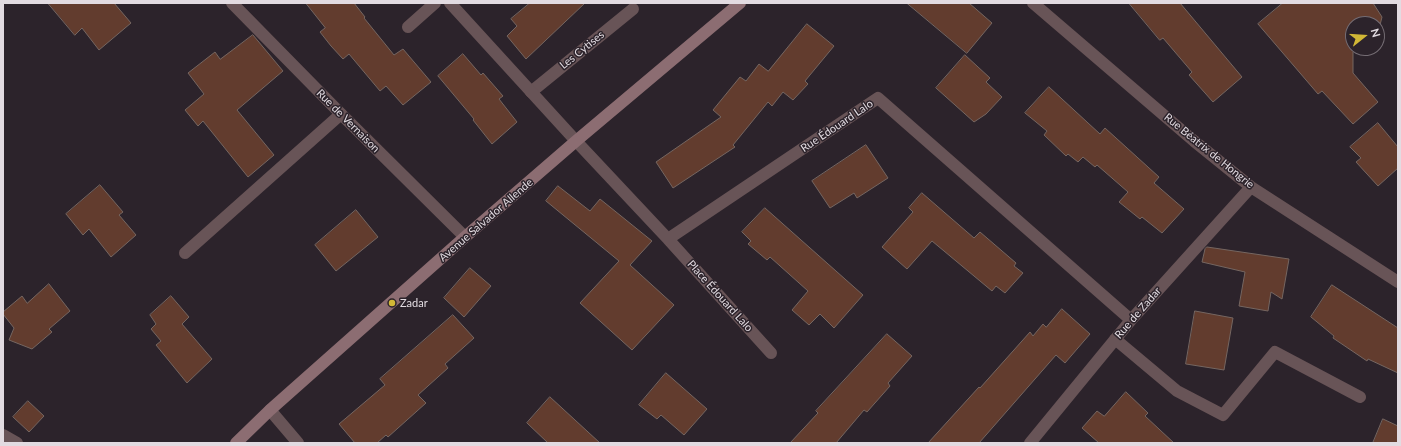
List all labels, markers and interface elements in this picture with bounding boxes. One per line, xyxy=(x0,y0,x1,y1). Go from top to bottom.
north arrow xyxy=(1345,16,1385,56)
text: N xyxy=(1369,27,1383,39)
street label: Les Cytises xyxy=(557,28,607,72)
street label: Rue de Vernaison xyxy=(314,87,382,155)
street label: Rue Édouard Lalo xyxy=(798,97,876,155)
street label: Rue Béatrix de Hongrie xyxy=(1161,111,1257,191)
street label: Avenue Salvador Allende xyxy=(436,176,536,264)
street label: Place Édouard Lalo xyxy=(685,258,755,334)
street label: Rue de Zadar xyxy=(1112,285,1164,341)
place label: Zadar xyxy=(400,296,428,310)
marker: Zadar xyxy=(387,298,397,308)

